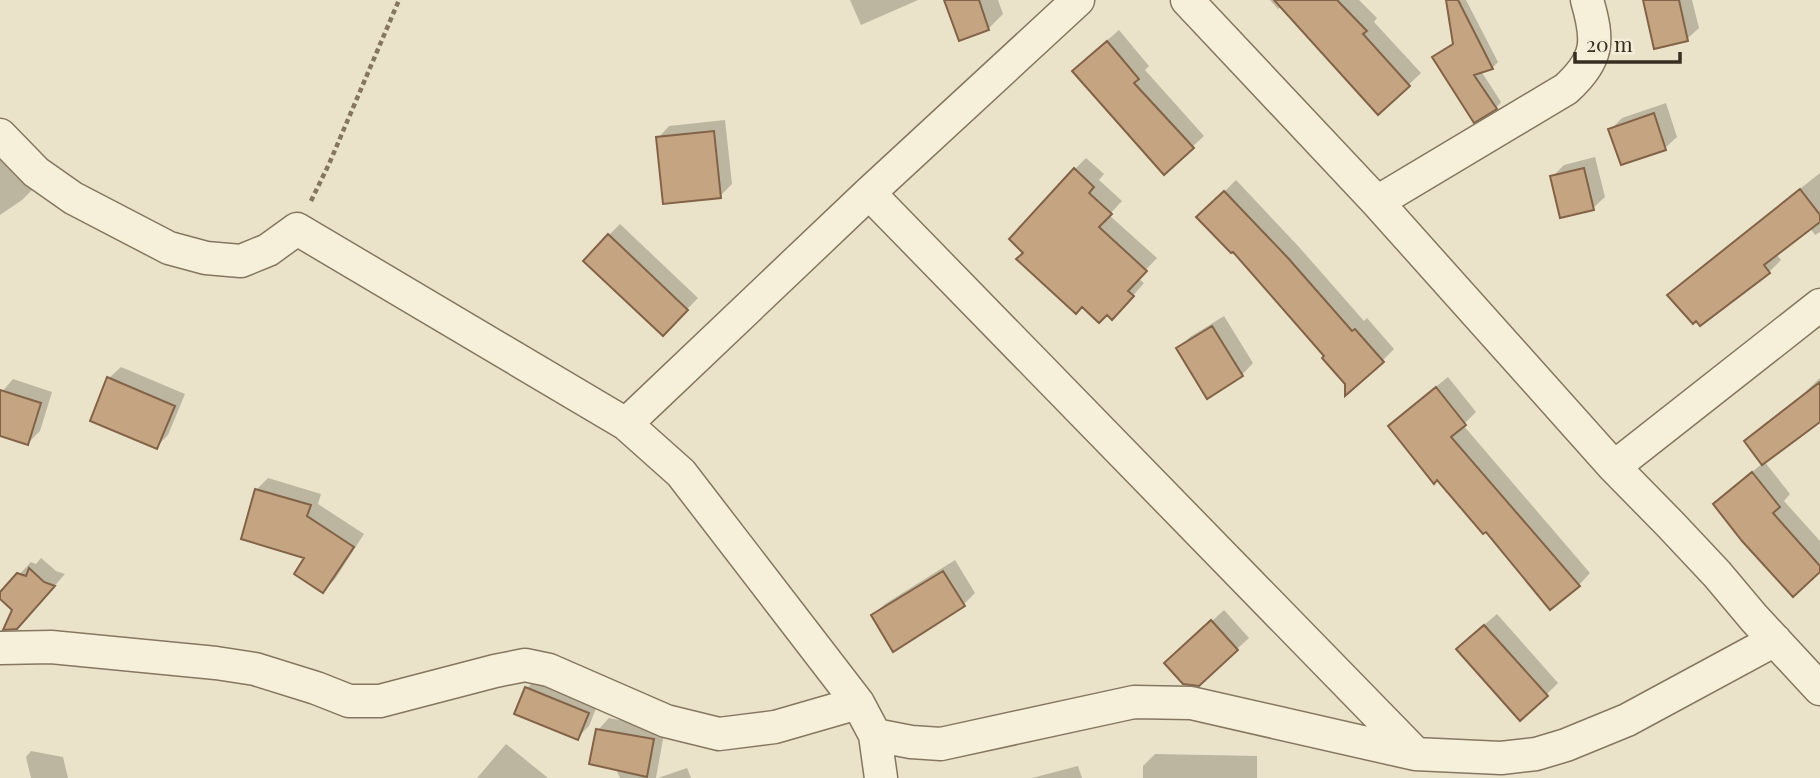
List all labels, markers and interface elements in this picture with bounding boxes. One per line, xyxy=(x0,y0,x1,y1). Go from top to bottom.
scale bar xyxy=(1575,21,1680,65)
text: 20 m xyxy=(1586,29,1633,57)

